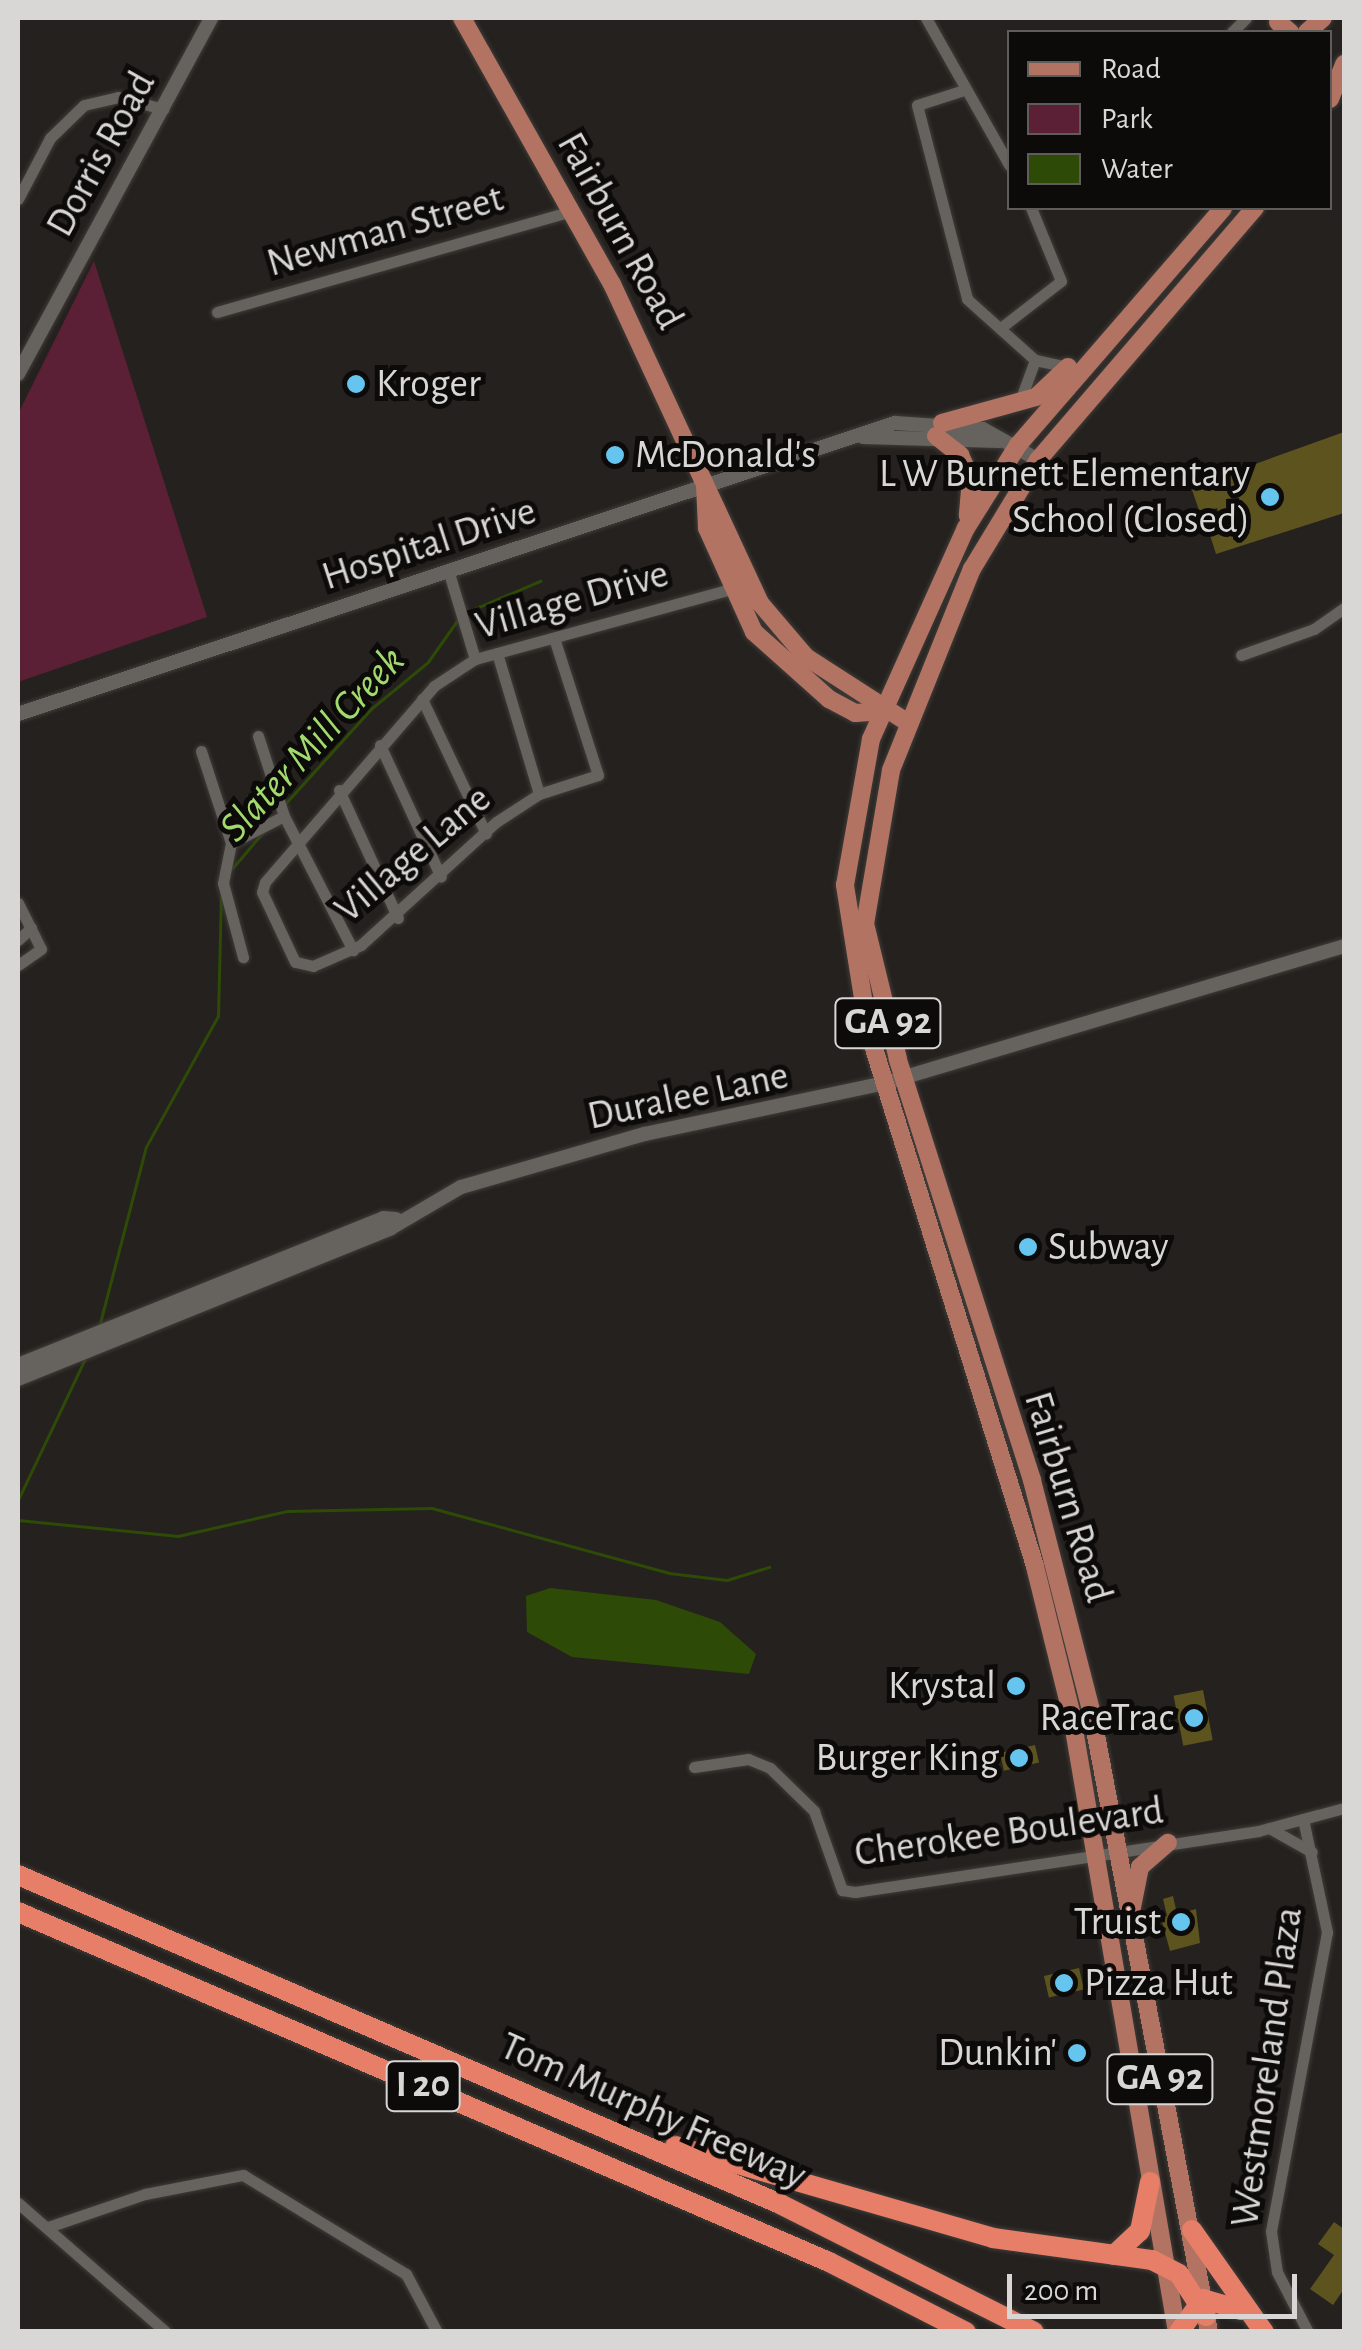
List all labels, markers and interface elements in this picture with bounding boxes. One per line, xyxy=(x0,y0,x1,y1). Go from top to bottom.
legend xyxy=(1007,30,1332,210)
text: Road xyxy=(1101,54,1161,84)
street label: Dorris Road xyxy=(36,63,166,245)
text: Park xyxy=(1101,104,1153,134)
street label: Fairburn Road xyxy=(546,124,694,338)
text: Water xyxy=(1101,154,1173,184)
street label: Newman Street xyxy=(261,174,509,288)
place label: Kroger xyxy=(376,360,481,408)
marker: Kroger xyxy=(345,373,367,395)
place label: McDonald's xyxy=(635,431,816,479)
marker: McDonald's xyxy=(604,444,626,466)
place label: L W Burnett Elementary School (Closed) xyxy=(879,450,1250,544)
marker: L W Burnett Elementary School (Closed) xyxy=(1259,486,1281,508)
street label: Hospital Drive xyxy=(316,487,542,601)
street label: Village Drive xyxy=(470,550,674,650)
water label: Slater Mill Creek xyxy=(209,636,415,852)
street label: Village Lane xyxy=(325,775,501,933)
road number: GA 92 xyxy=(833,990,943,1056)
street label: Duralee Lane xyxy=(583,1051,793,1141)
place label: Subway xyxy=(1048,1223,1169,1271)
marker: Subway xyxy=(1017,1236,1039,1258)
street label: Fairburn Road xyxy=(1013,1386,1123,1608)
place label: Krystal xyxy=(888,1662,996,1710)
marker: Krystal xyxy=(1005,1675,1027,1697)
place label: RaceTrac xyxy=(1040,1694,1174,1742)
marker: RaceTrac xyxy=(1183,1707,1205,1729)
place label: Burger King xyxy=(815,1734,999,1782)
marker: Burger King xyxy=(1008,1747,1030,1769)
street label: Cherokee Boulevard xyxy=(852,1787,1166,1877)
place label: Truist xyxy=(1073,1898,1161,1946)
street label: Westmoreland Plaza xyxy=(1221,1904,1313,2230)
marker: Truist xyxy=(1170,1911,1192,1933)
place label: Pizza Hut xyxy=(1084,1959,1233,2007)
marker: Pizza Hut xyxy=(1053,1972,1075,1994)
street label: Tom Murphy Freeway xyxy=(493,2022,813,2200)
place label: Dunkin' xyxy=(938,2029,1057,2077)
marker: Dunkin' xyxy=(1066,2042,1088,2064)
road number: GA 92 xyxy=(1105,2046,1215,2112)
road number: I 20 xyxy=(386,2053,460,2119)
scale bar xyxy=(1012,2254,1302,2316)
text: 200 m xyxy=(1024,2276,1098,2306)

